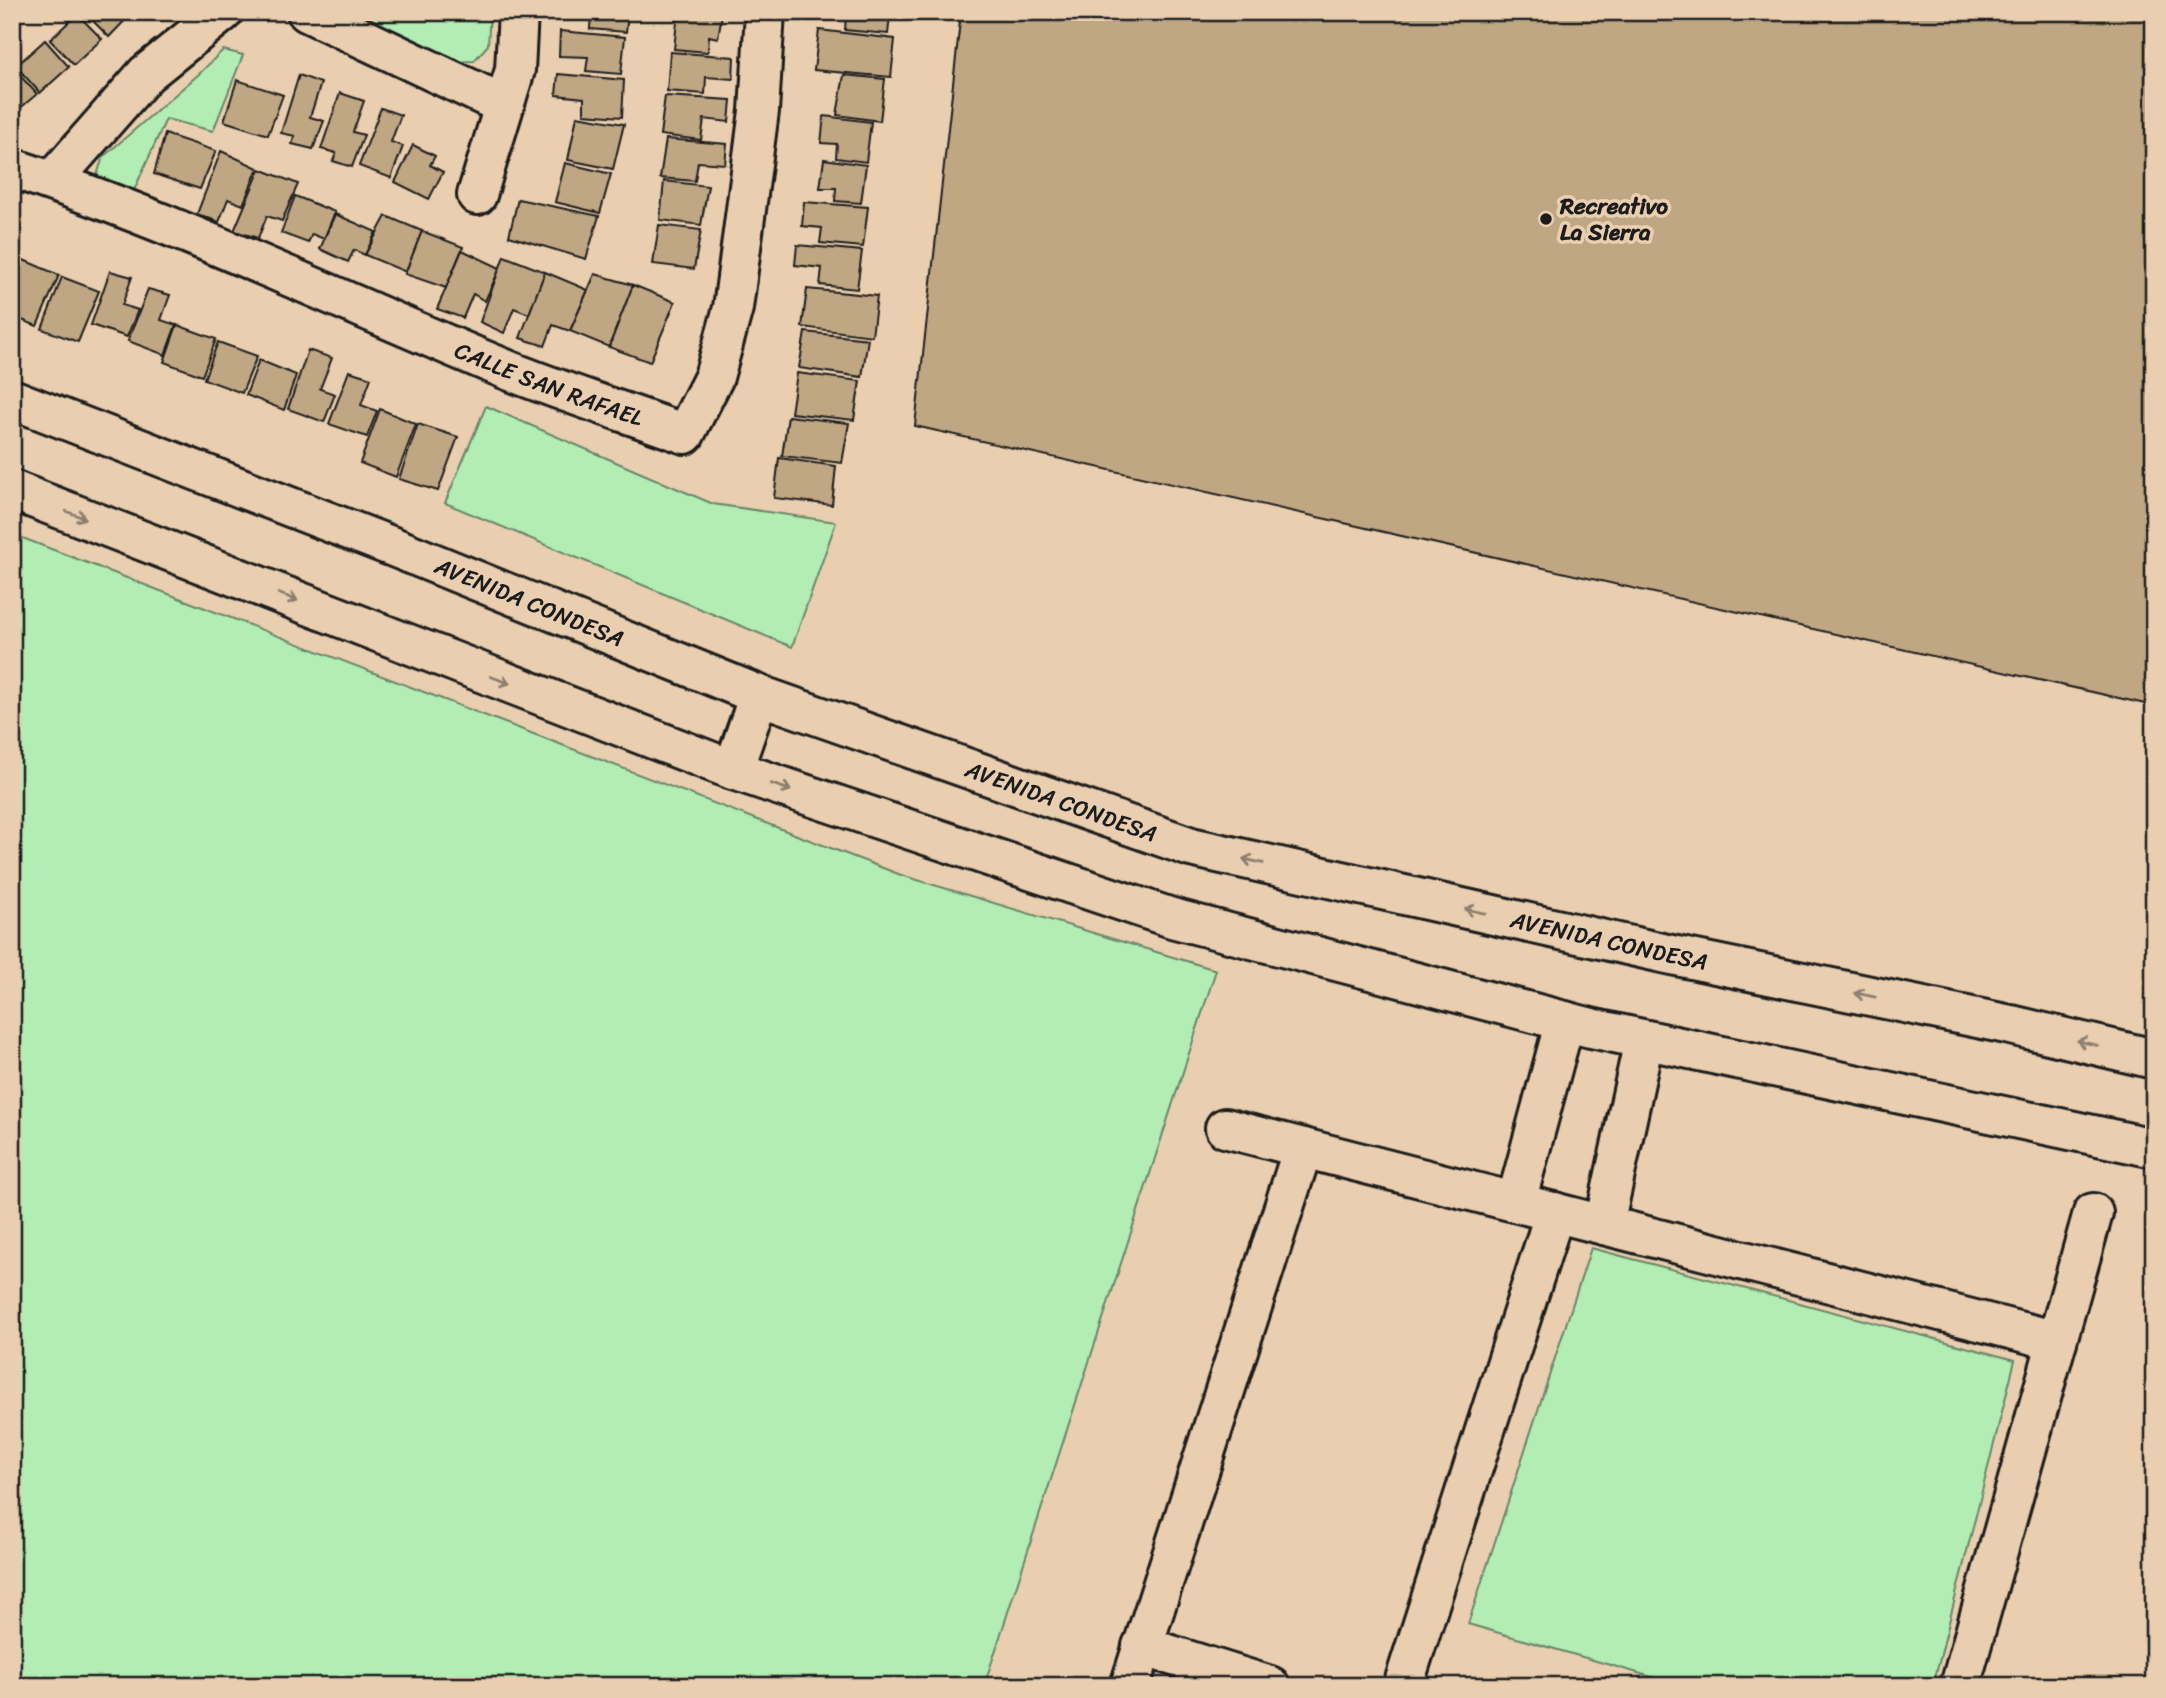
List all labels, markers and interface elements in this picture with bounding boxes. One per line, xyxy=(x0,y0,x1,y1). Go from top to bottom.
place label: Recreativo La Sierra xyxy=(1559,186,1668,253)
marker: Recreativo La Sierra xyxy=(1538,211,1554,227)
street label: CALLE SAN RAFAEL xyxy=(448,330,649,438)
one-way arrow xyxy=(64,509,86,522)
street label: AVENIDA CONDESA xyxy=(428,545,630,659)
one-way arrow xyxy=(276,592,298,605)
one-way arrow xyxy=(489,674,510,687)
street label: AVENIDA CONDESA xyxy=(959,748,1163,854)
one-way arrow xyxy=(770,781,792,794)
one-way arrow xyxy=(1242,853,1265,867)
street label: AVENIDA CONDESA xyxy=(1505,899,1712,982)
one-way arrow xyxy=(1464,903,1487,917)
one-way arrow xyxy=(1854,987,1877,1001)
one-way arrow xyxy=(2076,1036,2099,1049)

